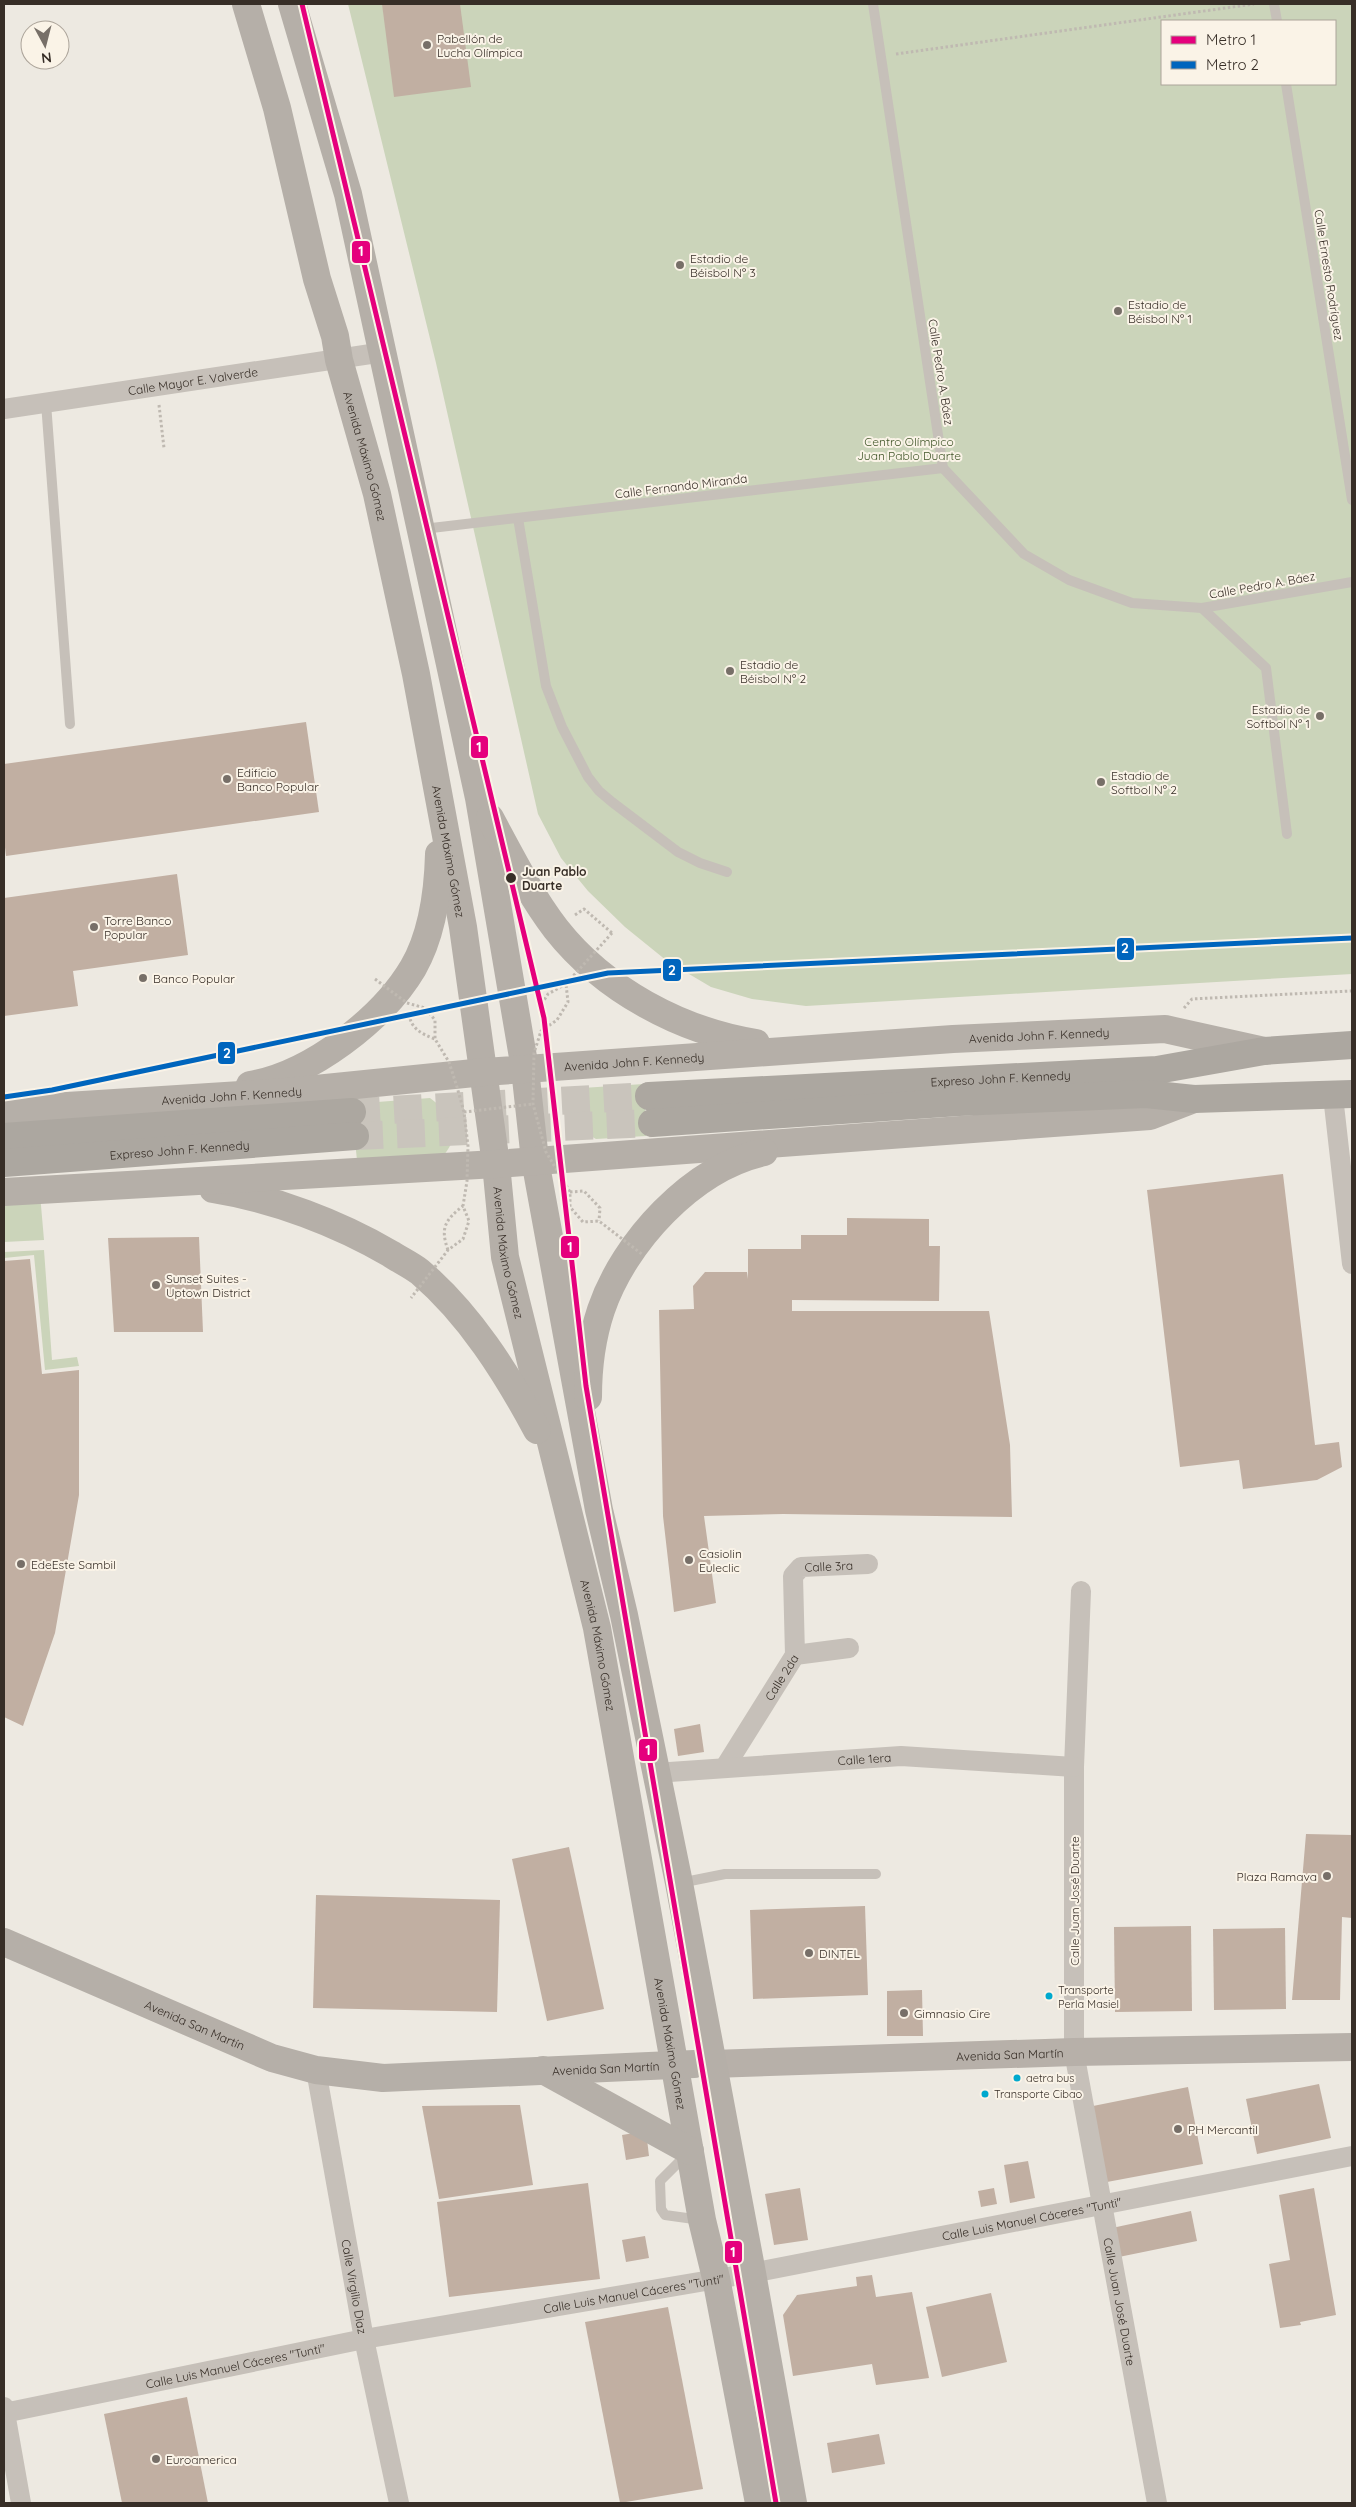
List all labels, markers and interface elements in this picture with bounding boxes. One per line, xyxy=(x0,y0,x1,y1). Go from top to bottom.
north arrow xyxy=(20,20,70,70)
legend xyxy=(1161,20,1336,85)
text: Metro 1 xyxy=(1206,30,1256,49)
place label: Pabellón de Lucha Olímpica xyxy=(437,31,523,60)
marker: Pabellón de Lucha Olímpica xyxy=(421,39,433,51)
text: N xyxy=(40,48,53,67)
text: Metro 2 xyxy=(1206,55,1259,74)
street label: Calle Ernesto Rodríguez xyxy=(1311,208,1347,342)
line badge: 1 xyxy=(351,240,371,264)
text: 1 xyxy=(358,242,364,260)
place label: Estadio de Béisbol Nº 3 xyxy=(690,251,756,280)
marker: Estadio de Béisbol Nº 3 xyxy=(674,259,686,271)
place label: Estadio de Béisbol Nº 1 xyxy=(1128,297,1192,326)
marker: Estadio de Béisbol Nº 1 xyxy=(1112,305,1124,317)
street label: Calle Pedro A. Báez xyxy=(925,318,957,426)
street label: Calle Mayor E. Valverde xyxy=(127,363,259,398)
street label: Avenida Máximo Gómez xyxy=(341,389,390,523)
park label: Centro Olímpico Juan Pablo Duarte xyxy=(857,434,961,463)
street label: Calle Fernando Miranda xyxy=(614,470,748,502)
street label: Calle Pedro A. Báez xyxy=(1208,568,1316,602)
place label: Estadio de Béisbol Nº 2 xyxy=(740,657,807,686)
marker: Estadio de Béisbol Nº 2 xyxy=(724,665,736,677)
place label: Estadio de Softbol Nº 1 xyxy=(1246,702,1310,731)
marker: Estadio de Softbol Nº 1 xyxy=(1314,710,1326,722)
line badge: 1 xyxy=(470,735,489,759)
text: 1 xyxy=(476,738,482,756)
place label: Edificio Banco Popular xyxy=(237,765,319,794)
place label: Estadio de Softbol Nº 2 xyxy=(1111,768,1177,797)
marker: Edificio Banco Popular xyxy=(221,773,233,785)
marker: Estadio de Softbol Nº 2 xyxy=(1095,776,1107,788)
street label: Avenida Máximo Gómez xyxy=(429,784,469,919)
place label: Juan Pablo Duarte xyxy=(522,864,587,893)
marker: Juan Pablo Duarte xyxy=(504,871,518,885)
place label: Torre Banco Popular xyxy=(104,913,172,942)
marker: Torre Banco Popular xyxy=(88,921,100,933)
line badge: 2 xyxy=(1116,937,1135,961)
text: 2 xyxy=(1121,939,1129,957)
line badge: 2 xyxy=(662,958,682,982)
text: 2 xyxy=(668,961,676,979)
place label: Banco Popular xyxy=(153,971,235,986)
marker: Banco Popular xyxy=(137,972,149,984)
street label: Avenida John F. Kennedy xyxy=(969,1024,1110,1046)
line badge: 2 xyxy=(217,1041,236,1065)
text: 2 xyxy=(223,1044,231,1062)
street label: Avenida John F. Kennedy xyxy=(563,1049,705,1074)
street label: Expreso John F. Kennedy xyxy=(930,1067,1071,1089)
street label: Avenida John F. Kennedy xyxy=(161,1083,302,1107)
street label: Expreso John F. Kennedy xyxy=(109,1137,250,1162)
street label: Avenida Máximo Gómez xyxy=(491,1186,528,1320)
line badge: 1 xyxy=(560,1235,580,1259)
text: 1 xyxy=(567,1238,573,1256)
place label: Sunset Suites - Uptown District xyxy=(166,1271,251,1300)
marker: Sunset Suites - Uptown District xyxy=(150,1279,162,1291)
place label: Casiolin Euleclic xyxy=(699,1546,742,1575)
marker: Casiolin Euleclic xyxy=(683,1554,695,1566)
place label: EdeEste Sambil xyxy=(31,1557,116,1572)
street label: Calle 3ra xyxy=(804,1557,853,1574)
marker: EdeEste Sambil xyxy=(15,1558,27,1570)
street label: Avenida Máximo Gómez xyxy=(578,1578,619,1712)
street label: Calle 2da xyxy=(761,1651,801,1703)
line badge: 1 xyxy=(638,1738,658,1762)
text: 1 xyxy=(645,1741,651,1759)
street label: Calle 1era xyxy=(837,1749,892,1768)
street label: Calle Juan José Duarte xyxy=(1067,1836,1082,1966)
place label: Plaza Ramava xyxy=(1236,1869,1317,1884)
marker: Plaza Ramava xyxy=(1321,1870,1333,1882)
place label: DINTEL xyxy=(819,1946,860,1961)
marker: DINTEL xyxy=(803,1947,815,1959)
street label: Avenida Máximo Gómez xyxy=(652,1976,690,2111)
place label: Transporte Perla Masiel xyxy=(1058,1983,1119,2011)
marker: Transporte Perla Masiel xyxy=(1044,1991,1054,2001)
street label: Avenida San Martín xyxy=(143,1996,247,2053)
place label: Gimnasio Cire xyxy=(914,2006,991,2021)
marker: Gimnasio Cire xyxy=(898,2007,910,2019)
street label: Avenida San Martín xyxy=(956,2045,1064,2063)
street label: Avenida San Martín xyxy=(552,2058,660,2078)
place label: aetra bus xyxy=(1026,2071,1074,2085)
marker: aetra bus xyxy=(1012,2073,1022,2083)
place label: Transporte Cibao xyxy=(994,2087,1083,2101)
marker: Transporte Cibao xyxy=(980,2089,990,2099)
place label: PH Mercantil xyxy=(1188,2122,1258,2137)
marker: PH Mercantil xyxy=(1172,2123,1184,2135)
street label: Calle Luis Manuel Cáceres "Tunti" xyxy=(941,2194,1123,2243)
street label: Calle Juan José Duarte xyxy=(1101,2236,1139,2367)
street label: Calle Virgilio Diaz xyxy=(339,2238,370,2335)
line badge: 1 xyxy=(724,2240,743,2264)
text: 1 xyxy=(730,2243,736,2261)
street label: Calle Luis Manuel Cáceres "Tunti" xyxy=(542,2270,725,2316)
street label: Calle Luis Manuel Cáceres "Tunti" xyxy=(144,2340,327,2391)
place label: Euroamerica xyxy=(166,2452,237,2467)
marker: Euroamerica xyxy=(150,2453,162,2465)

